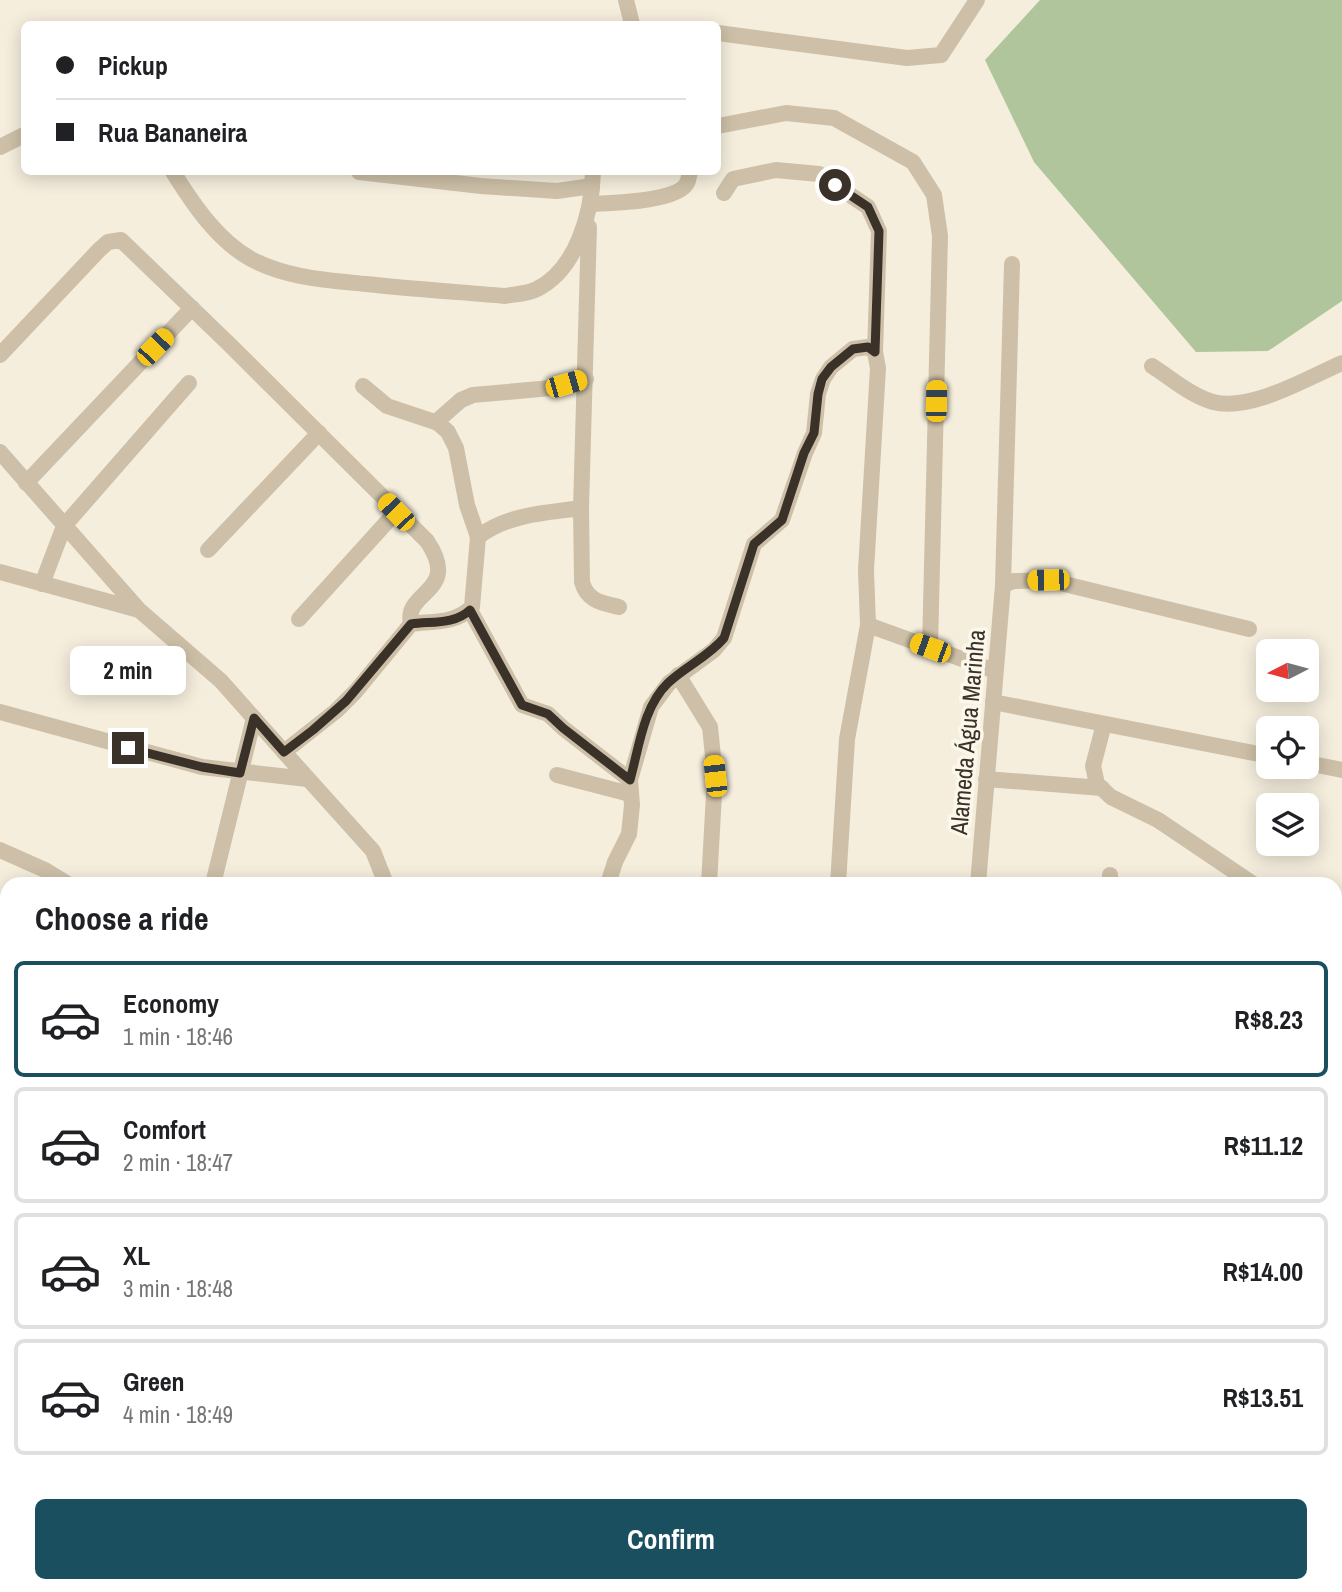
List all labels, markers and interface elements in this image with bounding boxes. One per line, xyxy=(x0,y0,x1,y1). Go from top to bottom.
text: Pickup xyxy=(98,48,168,83)
text: Rua Bananeira xyxy=(98,115,247,150)
route start xyxy=(819,169,851,201)
car xyxy=(133,325,178,369)
car xyxy=(543,368,590,400)
car xyxy=(926,380,947,422)
car xyxy=(374,490,419,534)
car xyxy=(1027,569,1070,591)
street label: Alameda Água Marinha xyxy=(942,628,992,837)
car xyxy=(907,631,954,665)
north arrow xyxy=(1256,639,1320,702)
map controls xyxy=(1256,639,1319,856)
callout: 2 min xyxy=(70,646,186,696)
text: 2 min xyxy=(103,655,153,686)
button: locate xyxy=(1256,716,1319,779)
route end xyxy=(112,732,144,764)
car xyxy=(703,754,728,798)
button: layers xyxy=(1256,793,1319,856)
text: Choose a ride xyxy=(35,897,209,940)
text: Economy xyxy=(123,986,219,1021)
icon: car xyxy=(39,988,102,1051)
text: R$8.23 xyxy=(1234,1002,1303,1037)
text: 1 min · 18:46 xyxy=(123,1021,233,1052)
text: Comfort xyxy=(123,1112,206,1147)
icon: car xyxy=(39,1114,102,1177)
text: R$11.12 xyxy=(1224,1128,1303,1163)
text: 2 min · 18:47 xyxy=(123,1147,233,1178)
text: XL xyxy=(123,1238,150,1273)
icon: car xyxy=(39,1240,102,1303)
text: R$14.00 xyxy=(1222,1254,1303,1289)
text: 3 min · 18:48 xyxy=(123,1273,233,1304)
text: Green xyxy=(123,1364,185,1399)
icon: car xyxy=(39,1366,102,1429)
text: R$13.51 xyxy=(1222,1380,1303,1415)
text: 4 min · 18:49 xyxy=(123,1399,233,1430)
button: Confirm xyxy=(35,1499,1307,1579)

